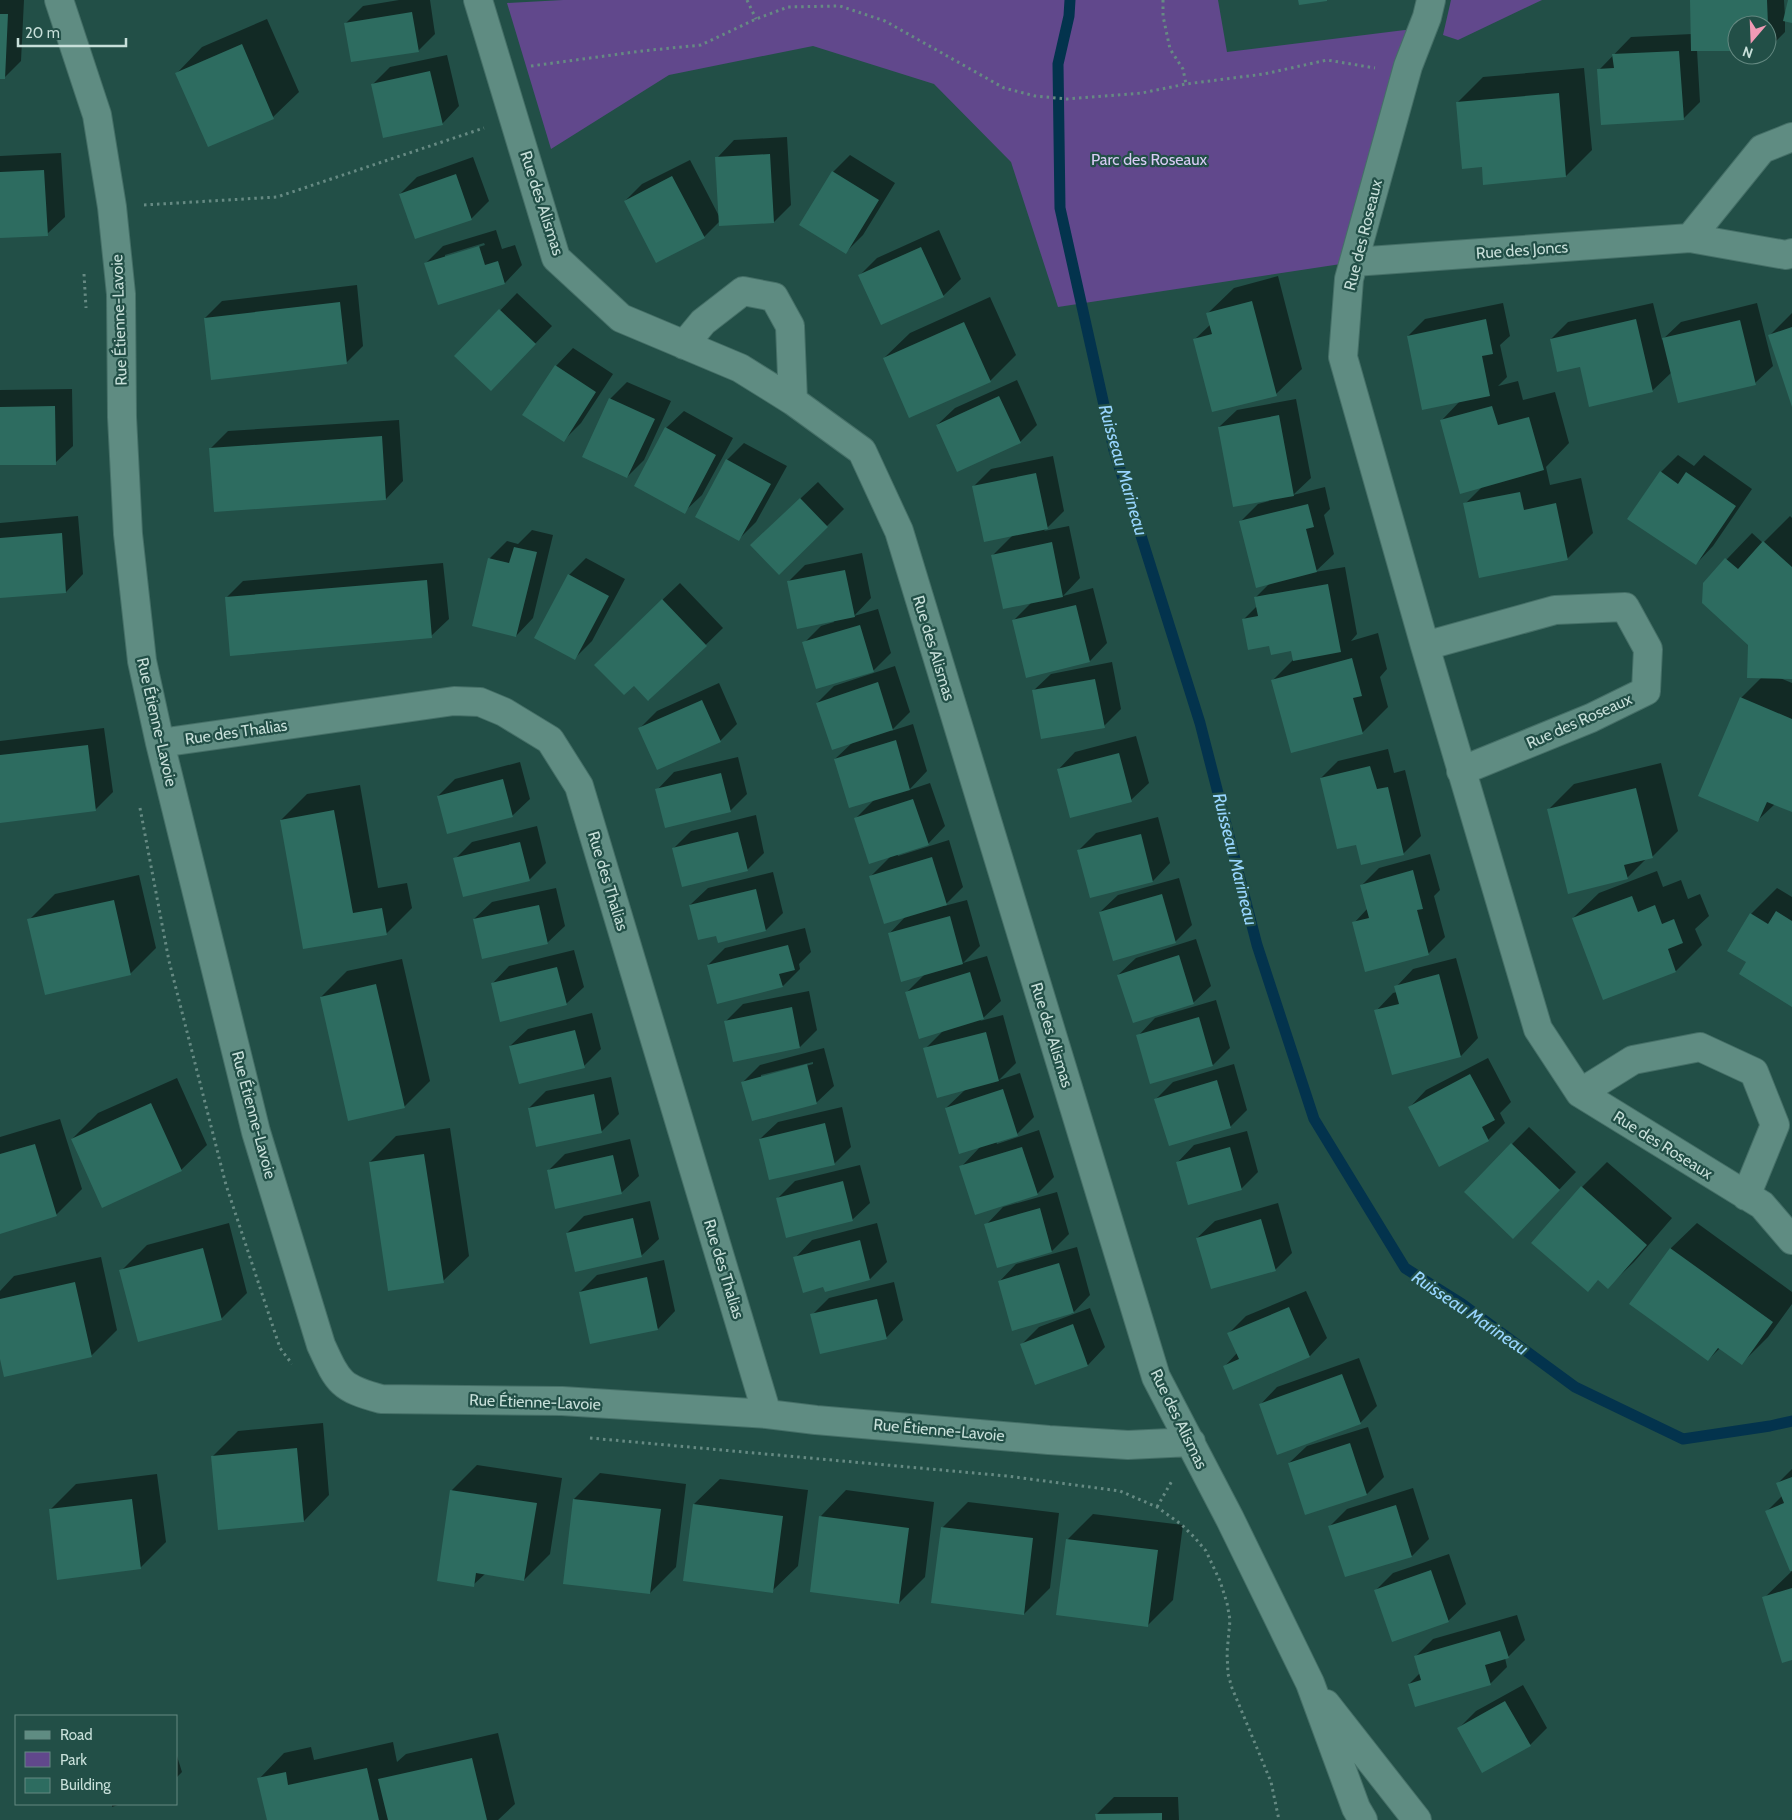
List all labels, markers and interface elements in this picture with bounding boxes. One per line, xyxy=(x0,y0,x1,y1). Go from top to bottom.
scale bar xyxy=(18,15,125,47)
north arrow xyxy=(1727,15,1777,65)
text: 20 m xyxy=(25,24,60,42)
text: N xyxy=(1740,42,1755,62)
street label: Rue des Alismas xyxy=(516,148,568,258)
park label: Parc des Roseaux xyxy=(1091,150,1208,169)
street label: Rue des Roseaux xyxy=(1340,177,1386,292)
street label: Rue des Joncs xyxy=(1475,237,1569,263)
street label: Rue Étienne-Lavoie xyxy=(107,254,131,386)
water label: Ruisseau Marineau xyxy=(1094,402,1152,538)
street label: Rue des Alismas xyxy=(909,593,959,703)
street label: Rue Étienne-Lavoie xyxy=(133,656,181,788)
street label: Rue des Roseaux xyxy=(1523,689,1635,753)
street label: Rue des Thalias xyxy=(184,715,289,749)
water label: Ruisseau Marineau xyxy=(1208,791,1262,928)
street label: Rue des Thalias xyxy=(584,829,632,933)
street label: Rue des Alismas xyxy=(1027,980,1077,1090)
street label: Rue Étienne-Lavoie xyxy=(228,1049,280,1181)
street label: Rue des Roseaux xyxy=(1610,1107,1717,1183)
street label: Rue des Thalias xyxy=(700,1217,748,1321)
water label: Ruisseau Marineau xyxy=(1408,1266,1532,1360)
street label: Rue des Alismas xyxy=(1147,1366,1212,1472)
street label: Rue Étienne-Lavoie xyxy=(469,1390,601,1414)
street label: Rue Étienne-Lavoie xyxy=(873,1415,1005,1445)
legend xyxy=(15,1715,178,1805)
text: Road xyxy=(60,1726,93,1744)
text: Park xyxy=(60,1751,87,1769)
text: Building xyxy=(60,1776,111,1794)

